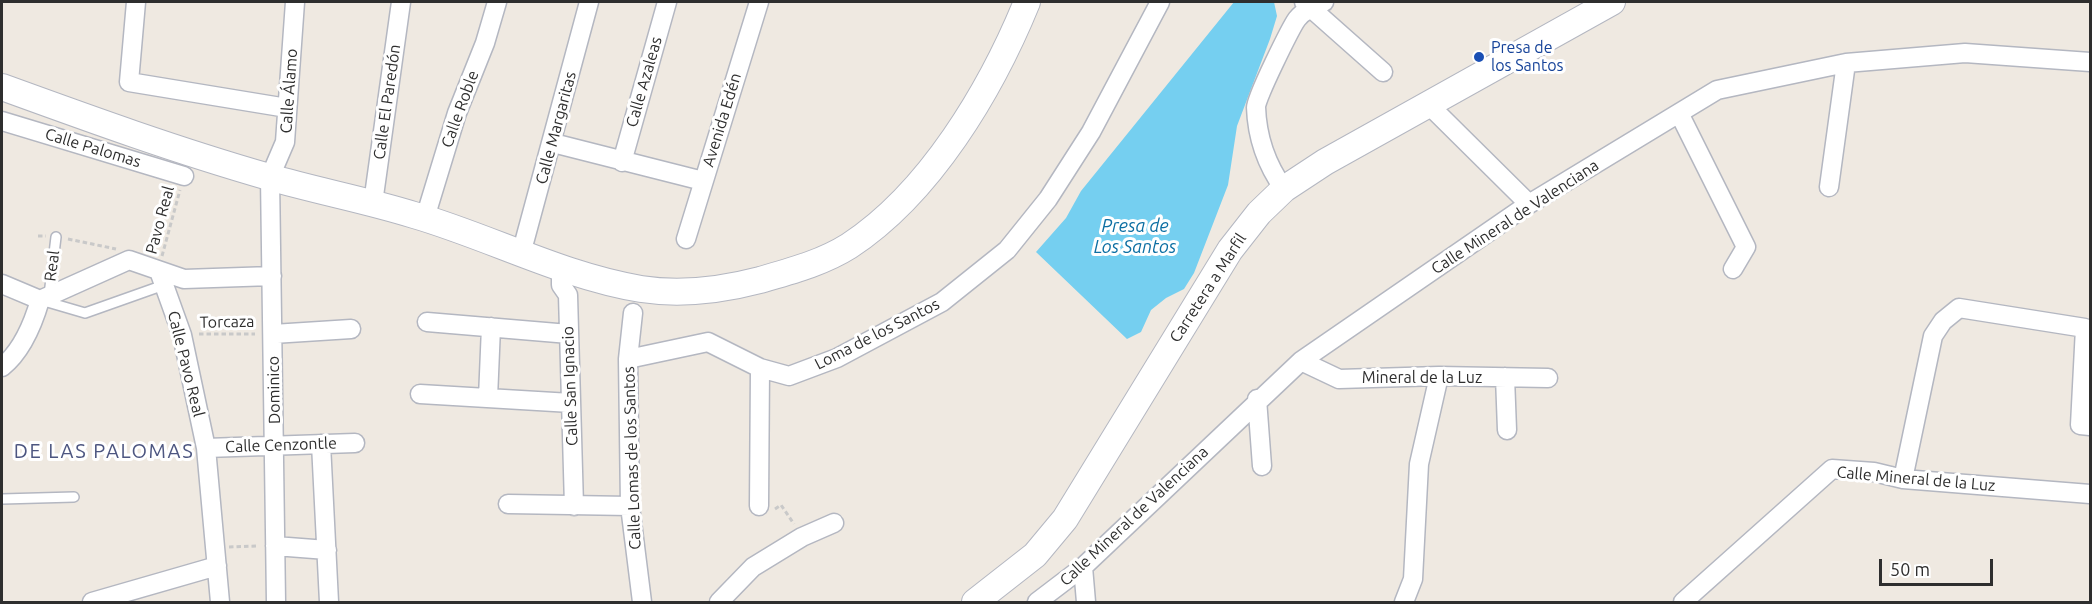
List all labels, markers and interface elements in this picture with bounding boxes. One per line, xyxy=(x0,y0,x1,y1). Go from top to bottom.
street label: Calle Azaleas xyxy=(622,35,666,129)
place label: Presa de los Santos xyxy=(1491,38,1563,76)
street label: Calle El Paredón xyxy=(369,43,405,161)
street label: Calle Álamo xyxy=(276,48,302,134)
marker: Presa de los Santos xyxy=(1472,50,1486,64)
street label: Calle Roble xyxy=(437,68,483,150)
street label: Calle Margaritas xyxy=(532,70,580,186)
street label: Avenida Edén xyxy=(699,71,745,169)
street label: Calle Palomas xyxy=(43,124,143,172)
street label: Calle Mineral de Valenciana xyxy=(1428,156,1602,278)
street label: Pavo Real xyxy=(142,184,178,256)
water label: Presa de Los Santos xyxy=(1094,215,1176,258)
street label: Carretera a Marfil xyxy=(1166,230,1250,346)
street label: Real xyxy=(41,249,63,283)
street label: Loma de los Santos xyxy=(811,294,943,374)
street label: Calle Pavo Real xyxy=(164,309,208,419)
street label: Torcaza xyxy=(199,312,255,332)
street label: Calle San Ignacio xyxy=(558,326,582,446)
street label: Dominico xyxy=(264,356,284,424)
street label: Calle Lomas de los Santos xyxy=(619,366,645,550)
street label: Mineral de la Luz xyxy=(1362,368,1482,388)
street label: Calle Cenzontle xyxy=(225,433,337,457)
district label: DE LAS PALOMAS xyxy=(14,439,194,463)
street label: Calle Mineral de Valenciana xyxy=(1056,442,1212,590)
street label: Calle Mineral de la Luz xyxy=(1836,462,1996,496)
scale bar xyxy=(1882,547,1996,585)
text: 50 m xyxy=(1890,559,1930,579)

